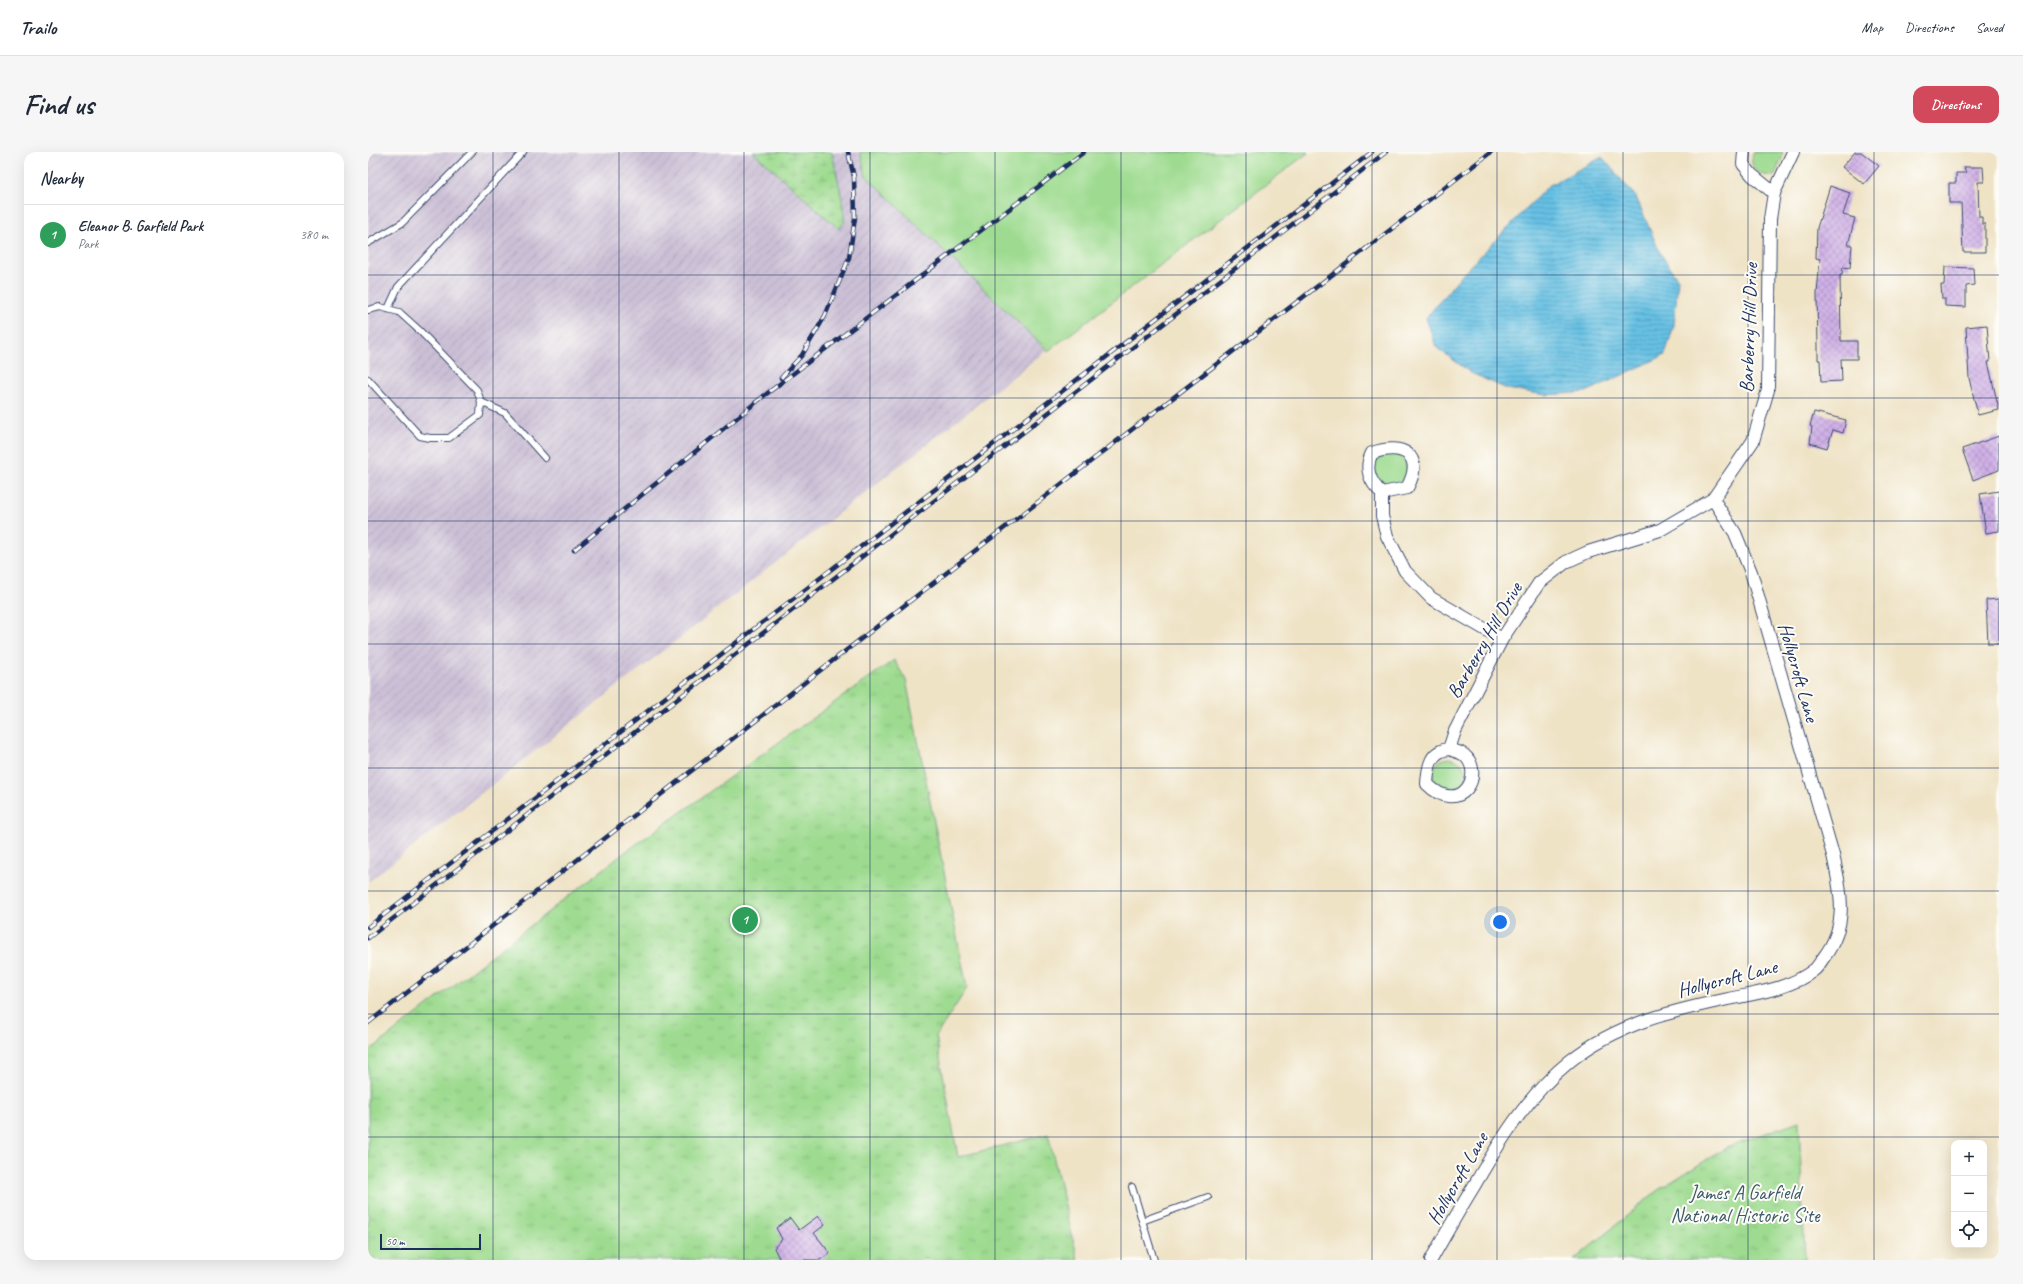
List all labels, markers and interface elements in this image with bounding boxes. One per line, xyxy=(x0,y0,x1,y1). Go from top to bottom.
text: Trailo xyxy=(20,16,56,40)
text: Map xyxy=(1862,19,1883,36)
text: Directions xyxy=(1905,19,1954,36)
text: Saved xyxy=(1976,19,2003,36)
button: Directions xyxy=(1913,86,1999,123)
text: Find us xyxy=(24,87,94,122)
text: Nearby xyxy=(40,168,83,189)
text: Eleanor B. Garfield Park xyxy=(78,217,203,236)
text: 1 xyxy=(50,227,56,243)
text: 380 m xyxy=(300,227,328,243)
text: Park xyxy=(78,236,99,252)
street label: Barberry Hill Drive xyxy=(1734,261,1763,393)
street label: Barberry Hill Drive xyxy=(1441,576,1528,703)
street label: Hollycroft Lane xyxy=(1772,620,1825,726)
pin: 1 xyxy=(732,905,758,935)
your location xyxy=(1490,912,1510,932)
street label: Hollycroft Lane xyxy=(1675,954,1781,1003)
street label: Hollycroft Lane xyxy=(1421,1127,1494,1229)
map controls xyxy=(1951,1140,1987,1248)
button: + xyxy=(1951,1140,1987,1176)
button: − xyxy=(1951,1176,1987,1212)
park label: James A Garfield National Historic Site xyxy=(1670,1180,1821,1228)
button: locate xyxy=(1951,1212,1987,1248)
scale bar xyxy=(380,1232,481,1251)
text: 50 m xyxy=(386,1234,405,1248)

